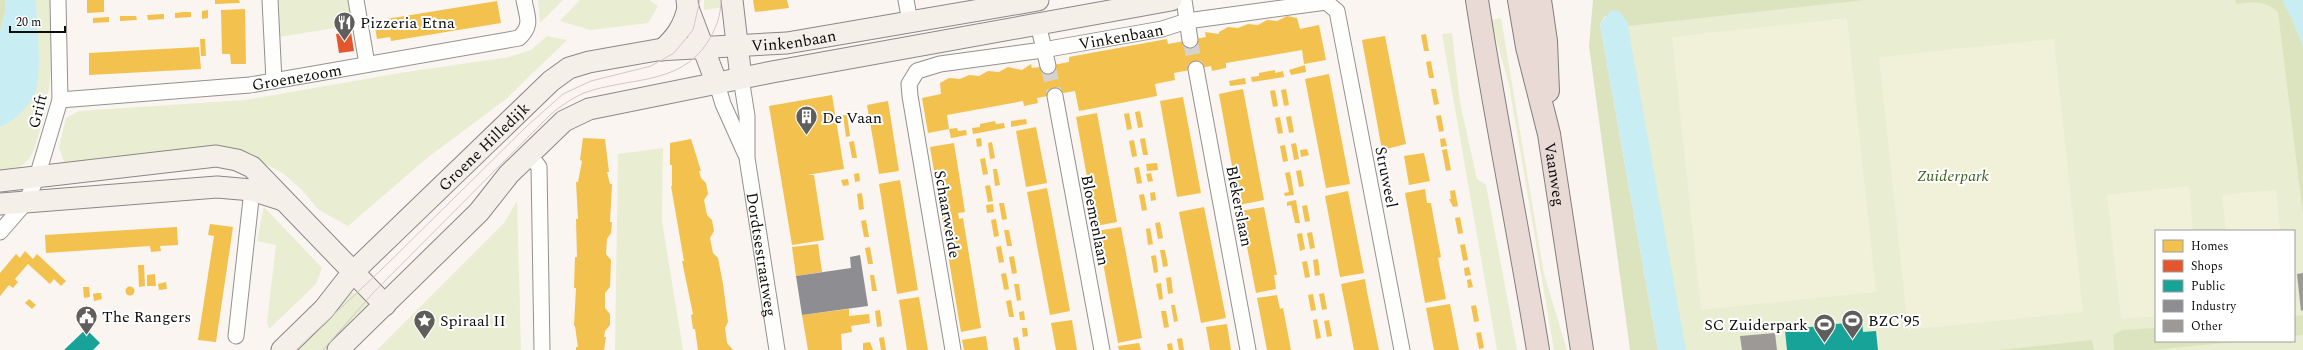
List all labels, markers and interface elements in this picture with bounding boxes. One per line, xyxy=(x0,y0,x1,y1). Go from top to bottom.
scale bar xyxy=(10,8,65,34)
restaurant icon: Pizzeria Etna xyxy=(332,9,358,42)
place label: Pizzeria Etna xyxy=(360,11,455,35)
text: 20 m xyxy=(16,13,41,32)
street label: Vinkenbaan xyxy=(1077,18,1165,57)
street label: Vinkenbaan xyxy=(750,24,838,58)
street label: Groenezoom xyxy=(250,58,344,97)
street label: Grift xyxy=(22,91,54,131)
street label: Groene Hilledijk xyxy=(433,97,535,197)
building icon: De Vaan xyxy=(794,104,820,137)
place label: De Vaan xyxy=(822,106,882,130)
street label: Vaanweg xyxy=(1537,141,1571,208)
street label: Struweel xyxy=(1368,144,1404,210)
street label: Blekerslaan xyxy=(1219,164,1259,249)
park label: Zuiderpark xyxy=(1917,164,1990,188)
street label: Schaarweide xyxy=(927,168,967,260)
street label: Bloemenlaan xyxy=(1074,173,1116,268)
street label: Dordtsestraatweg xyxy=(740,191,783,318)
legend xyxy=(2155,230,2295,342)
text: Homes xyxy=(2191,237,2229,256)
text: Shops xyxy=(2191,257,2223,276)
text: Public xyxy=(2191,277,2225,296)
text: Industry xyxy=(2191,297,2237,316)
public building icon: The Rangers xyxy=(73,303,99,336)
place label: The Rangers xyxy=(102,305,191,329)
place icon: Spiraal II xyxy=(411,307,437,340)
sports icon: BZC'95 xyxy=(1840,307,1866,340)
place label: Spiraal II xyxy=(440,309,506,333)
place label: BZC'95 xyxy=(1868,309,1920,333)
sports icon: SC Zuiderpark xyxy=(1811,311,1837,344)
place label: SC Zuiderpark xyxy=(1704,313,1808,337)
text: Other xyxy=(2191,317,2223,336)

